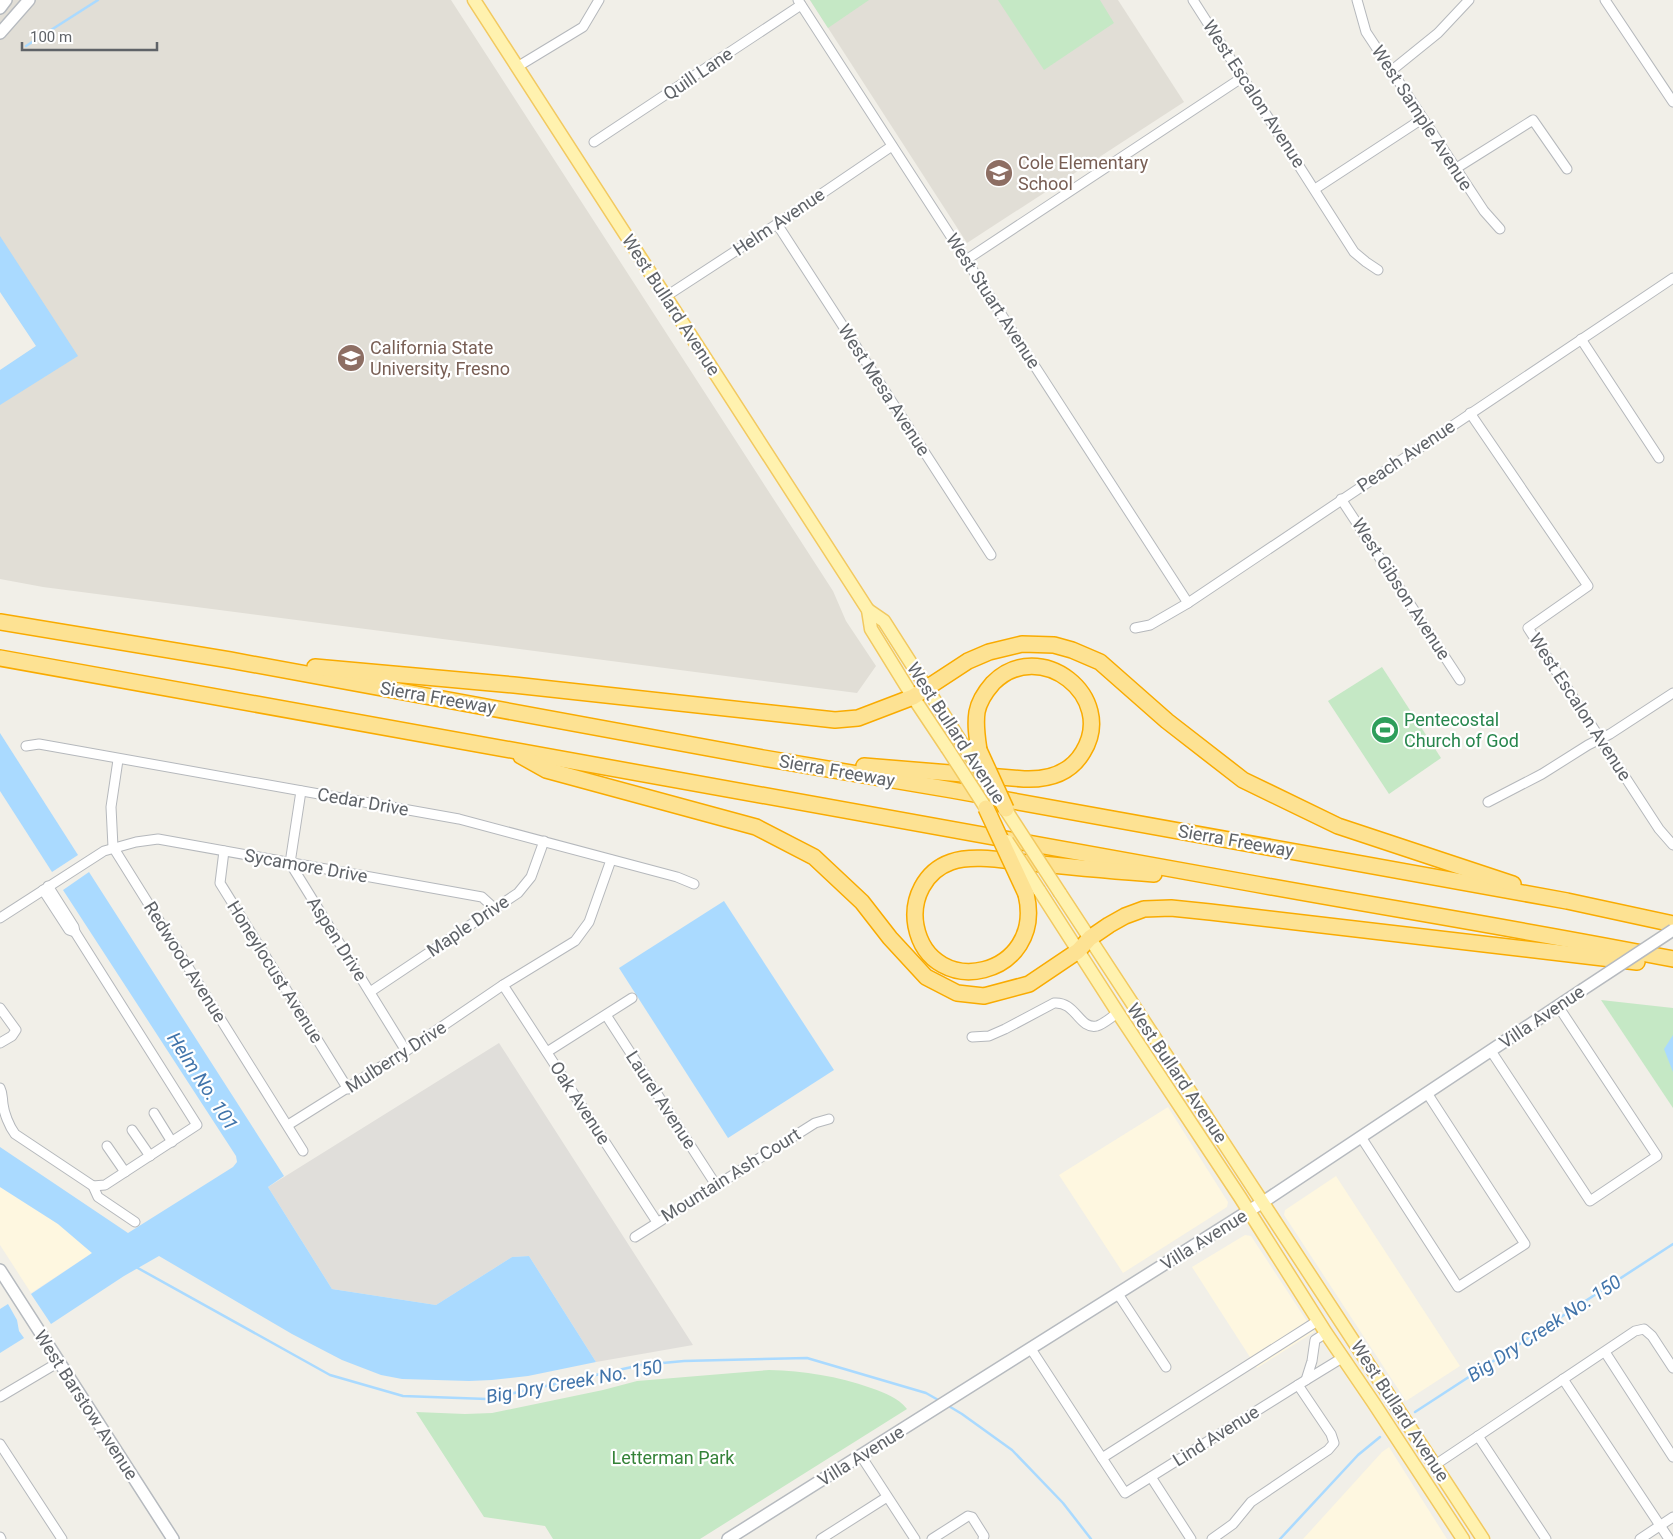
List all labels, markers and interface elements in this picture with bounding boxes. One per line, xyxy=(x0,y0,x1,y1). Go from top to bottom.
street label: West Escalon Avenue xyxy=(1199,16,1310,171)
scale bar xyxy=(22,20,158,52)
text: 100 m xyxy=(30,28,72,46)
street label: West Sample Avenue xyxy=(1368,41,1477,194)
street label: Quill Lane xyxy=(659,43,736,104)
place label: Cole Elementary School xyxy=(1018,152,1149,194)
school or university icon: Cole Elementary School xyxy=(984,158,1014,188)
street label: Helm Avenue xyxy=(729,183,828,260)
street label: West Stuart Avenue xyxy=(942,229,1045,372)
street label: West Bullard Avenue xyxy=(618,230,725,379)
street label: West Mesa Avenue xyxy=(834,320,935,459)
place label: California State University, Fresno xyxy=(370,337,510,379)
school or university icon: California State University, Fresno xyxy=(336,343,366,373)
street label: Peach Avenue xyxy=(1353,415,1459,496)
street label: West Gibson Avenue xyxy=(1348,514,1455,663)
street label: West Escalon Avenue xyxy=(1525,629,1636,784)
street label: West Bullard Avenue xyxy=(903,658,1010,807)
street label: Sierra Freeway xyxy=(379,677,498,718)
place label: Pentecostal Church of God xyxy=(1404,709,1519,751)
sports icon: Pentecostal Church of God xyxy=(1370,715,1400,745)
street label: Sierra Freeway xyxy=(778,750,897,791)
street label: Cedar Drive xyxy=(316,783,410,820)
street label: Sierra Freeway xyxy=(1177,820,1296,861)
street label: Sycamore Drive xyxy=(243,844,369,887)
street label: Maple Drive xyxy=(423,890,513,961)
street label: Aspen Drive xyxy=(303,893,372,985)
street label: Honeylocust Avenue xyxy=(223,897,328,1047)
street label: Redwood Avenue xyxy=(140,898,231,1026)
street label: Villa Avenue xyxy=(1495,981,1588,1053)
street label: West Bullard Avenue xyxy=(1123,999,1232,1147)
street label: Mulberry Drive xyxy=(342,1016,450,1097)
water label: Helm No. 101 xyxy=(162,1028,243,1135)
street label: Laurel Avenue xyxy=(622,1047,701,1153)
street label: Oak Avenue xyxy=(546,1057,615,1148)
street label: Mountain Ash Court xyxy=(657,1123,804,1226)
street label: Villa Avenue xyxy=(1157,1205,1251,1274)
water label: Big Dry Creek No. 150 xyxy=(1463,1270,1625,1387)
street label: West Barstow Avenue xyxy=(30,1326,143,1483)
street label: West Bullard Avenue xyxy=(1347,1336,1454,1485)
water label: Big Dry Creek No. 150 xyxy=(484,1355,664,1408)
street label: Lind Avenue xyxy=(1169,1401,1263,1470)
street label: Villa Avenue xyxy=(814,1421,908,1490)
park label: Letterman Park xyxy=(612,1447,735,1468)

